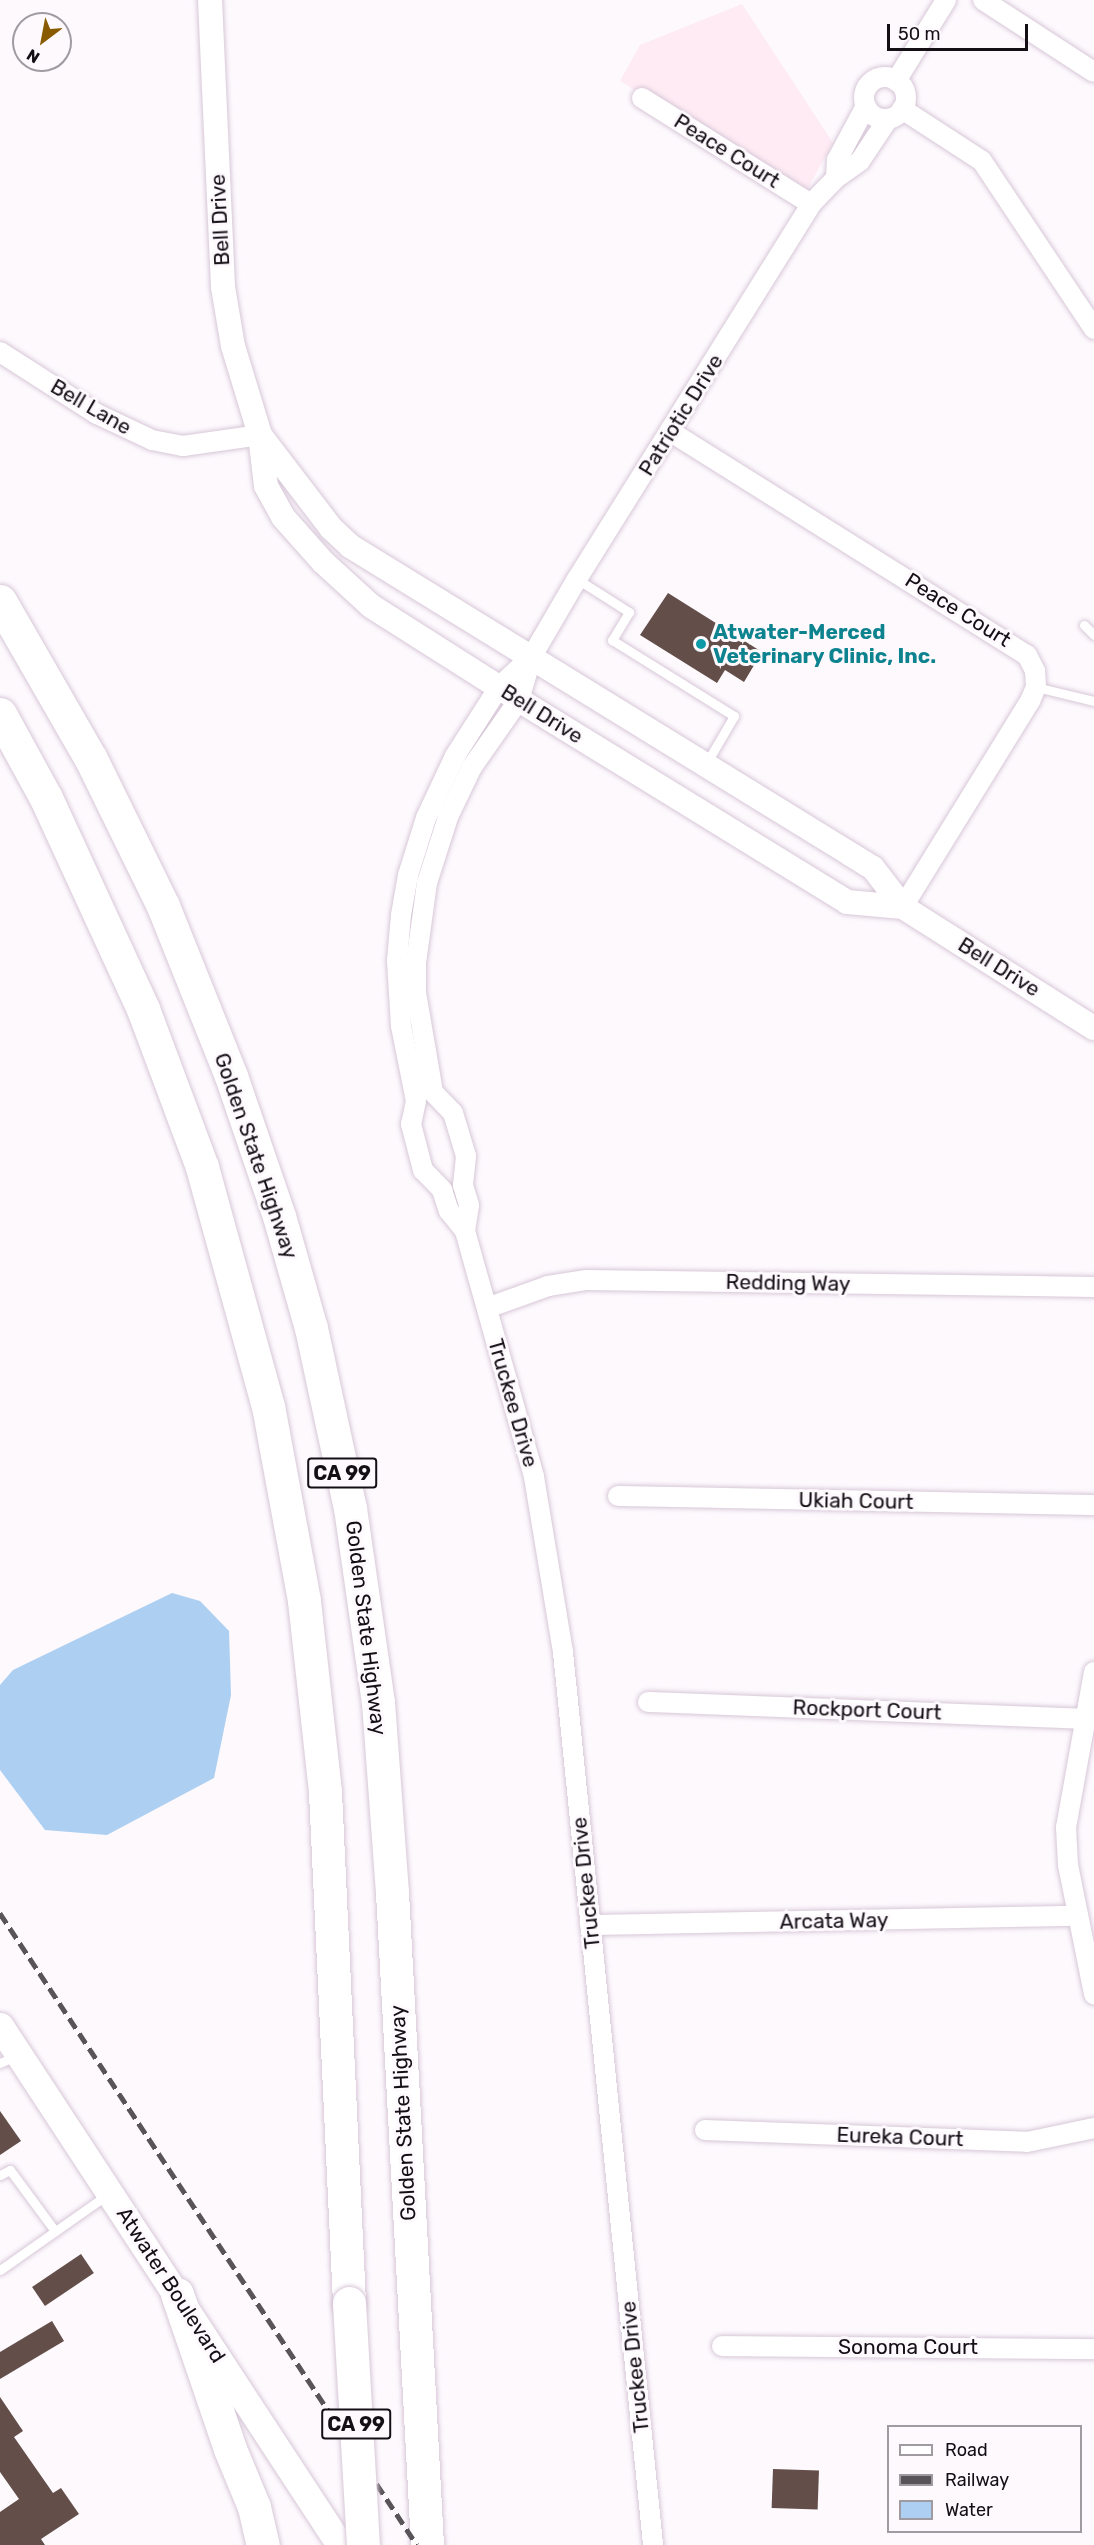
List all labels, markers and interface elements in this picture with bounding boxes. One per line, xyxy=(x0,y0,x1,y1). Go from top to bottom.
north arrow xyxy=(12,12,72,72)
scale bar xyxy=(890,12,1031,50)
text: 50 m xyxy=(898,23,941,45)
text: N xyxy=(23,45,43,67)
street label: Peace Court xyxy=(669,109,785,193)
street label: Bell Drive xyxy=(205,174,235,266)
street label: Patriotic Drive xyxy=(634,350,728,480)
street label: Bell Lane xyxy=(46,374,136,440)
street label: Peace Court xyxy=(900,568,1016,652)
place label: Atwater-Merced Veterinary Clinic, Inc. xyxy=(713,619,937,669)
marker: Atwater-Merced Veterinary Clinic, Inc. xyxy=(694,637,708,651)
street label: Bell Drive xyxy=(496,679,588,749)
street label: Bell Drive xyxy=(953,932,1045,1002)
street label: Golden State Highway xyxy=(209,1050,303,1262)
street label: Redding Way xyxy=(725,1269,851,1297)
street label: Truckee Drive xyxy=(483,1336,543,1470)
road number: CA 99 xyxy=(306,1456,378,1490)
street label: Ukiah Court xyxy=(798,1487,914,1515)
street label: Golden State Highway xyxy=(340,1519,392,1737)
street label: Rockport Court xyxy=(792,1695,942,1725)
street label: Truckee Drive xyxy=(567,1816,605,1950)
street label: Arcata Way xyxy=(779,1907,889,1935)
street label: Golden State Highway xyxy=(385,2004,421,2222)
street label: Eureka Court xyxy=(836,2122,964,2152)
street label: Atwater Boulevard xyxy=(111,2202,231,2368)
street label: Truckee Drive xyxy=(616,2300,654,2434)
street label: Sonoma Court xyxy=(838,2334,978,2360)
road number: CA 99 xyxy=(320,2407,392,2441)
legend xyxy=(887,2425,1082,2533)
text: Road xyxy=(945,2439,988,2461)
text: Railway xyxy=(945,2469,1009,2491)
text: Water xyxy=(945,2499,993,2521)

